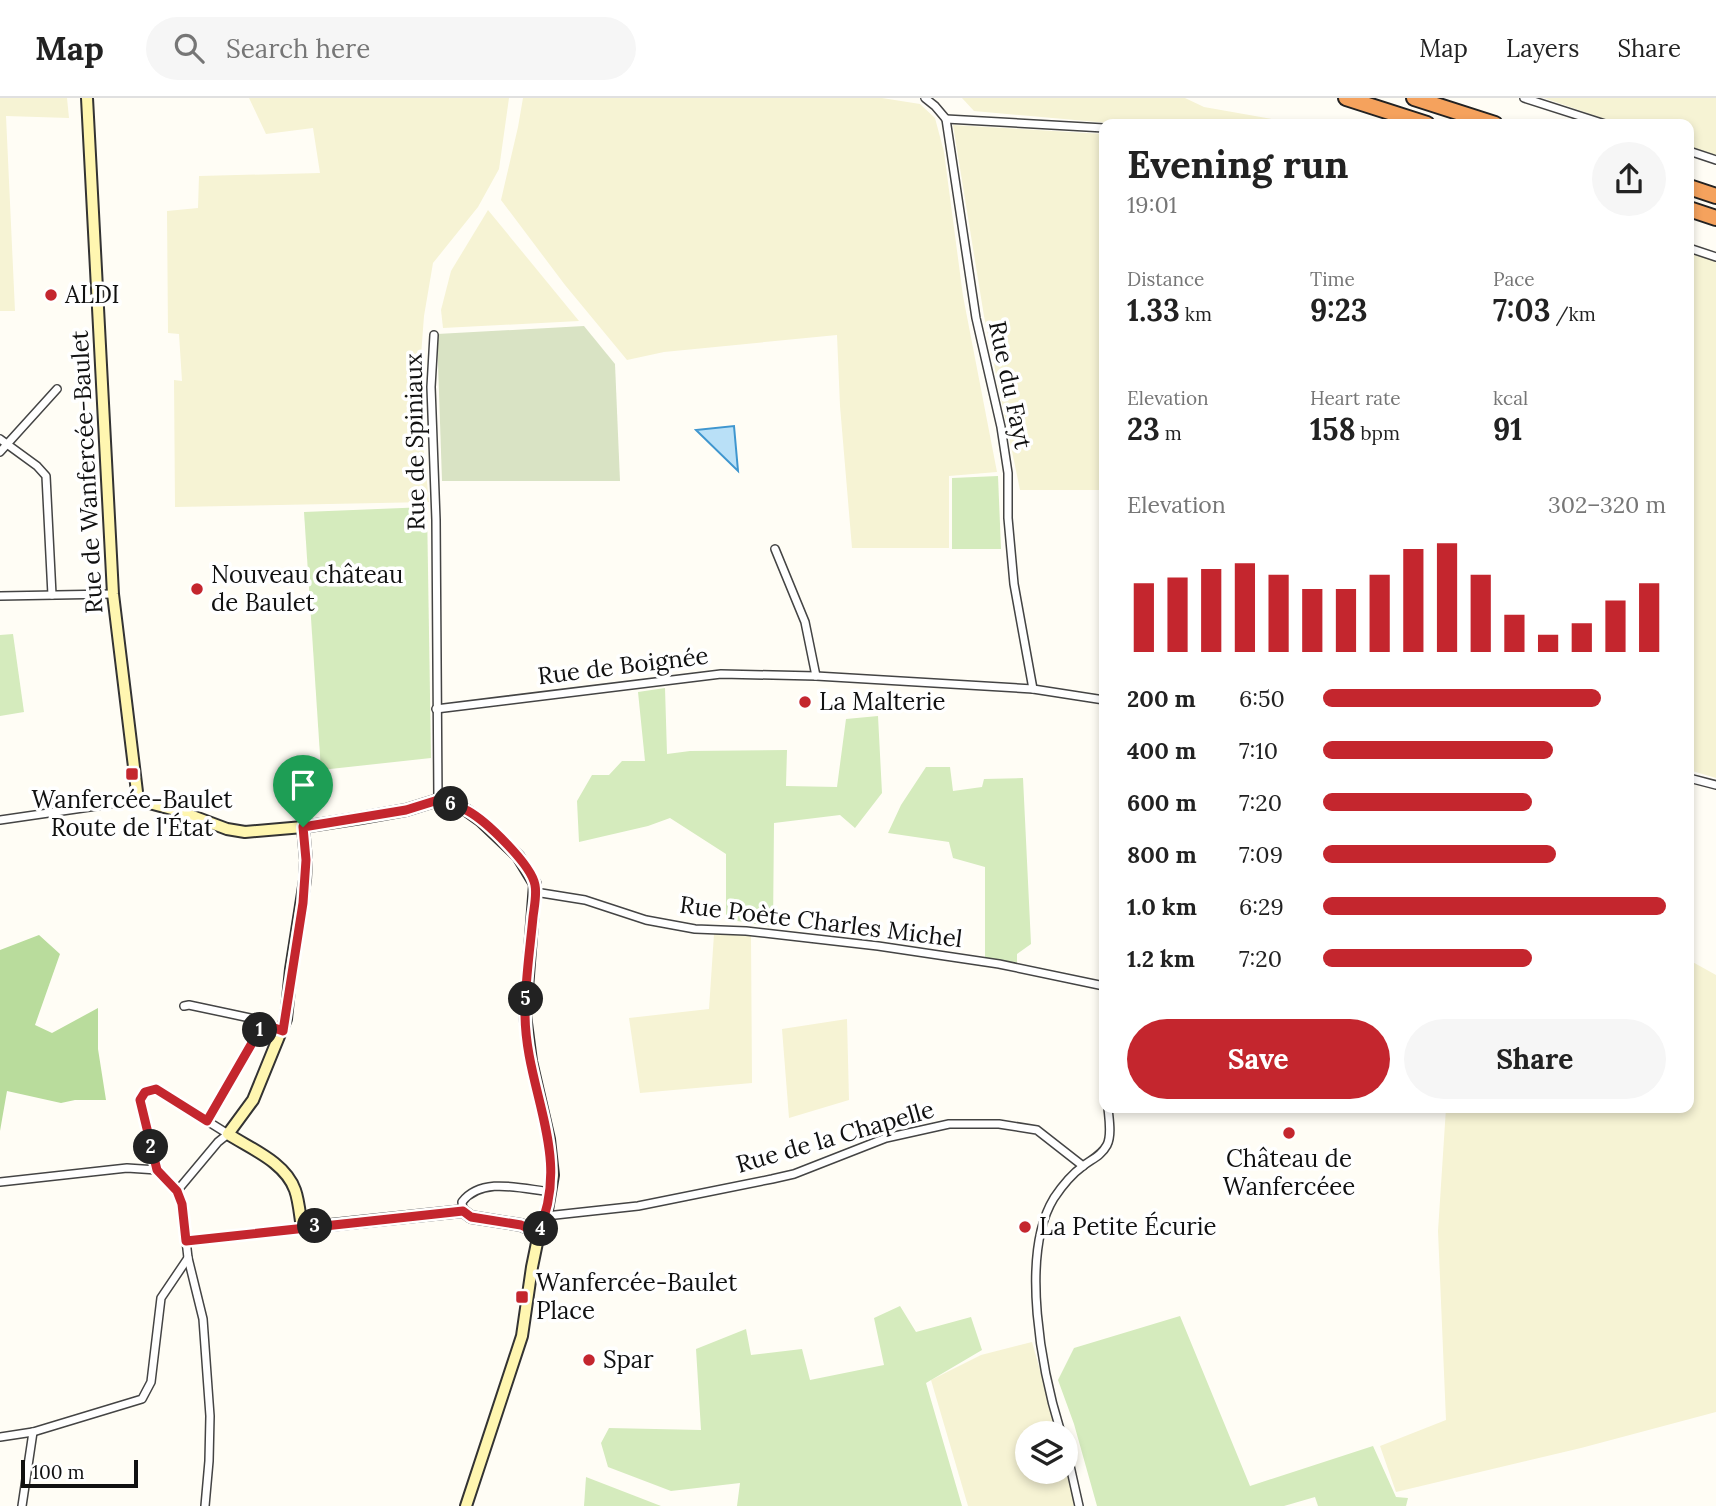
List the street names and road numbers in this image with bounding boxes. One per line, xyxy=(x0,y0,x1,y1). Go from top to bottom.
street label: Rue du Fayt xyxy=(982,318,1039,452)
street label: Rue de Wanfercée-Baulet xyxy=(64,329,109,614)
street label: Rue de Spiniaux xyxy=(397,353,432,531)
street label: Rue de Boignée xyxy=(536,640,710,691)
street label: Rue Poète Charles Michel xyxy=(678,889,964,954)
street label: Rue de la Chapelle xyxy=(732,1093,937,1180)

